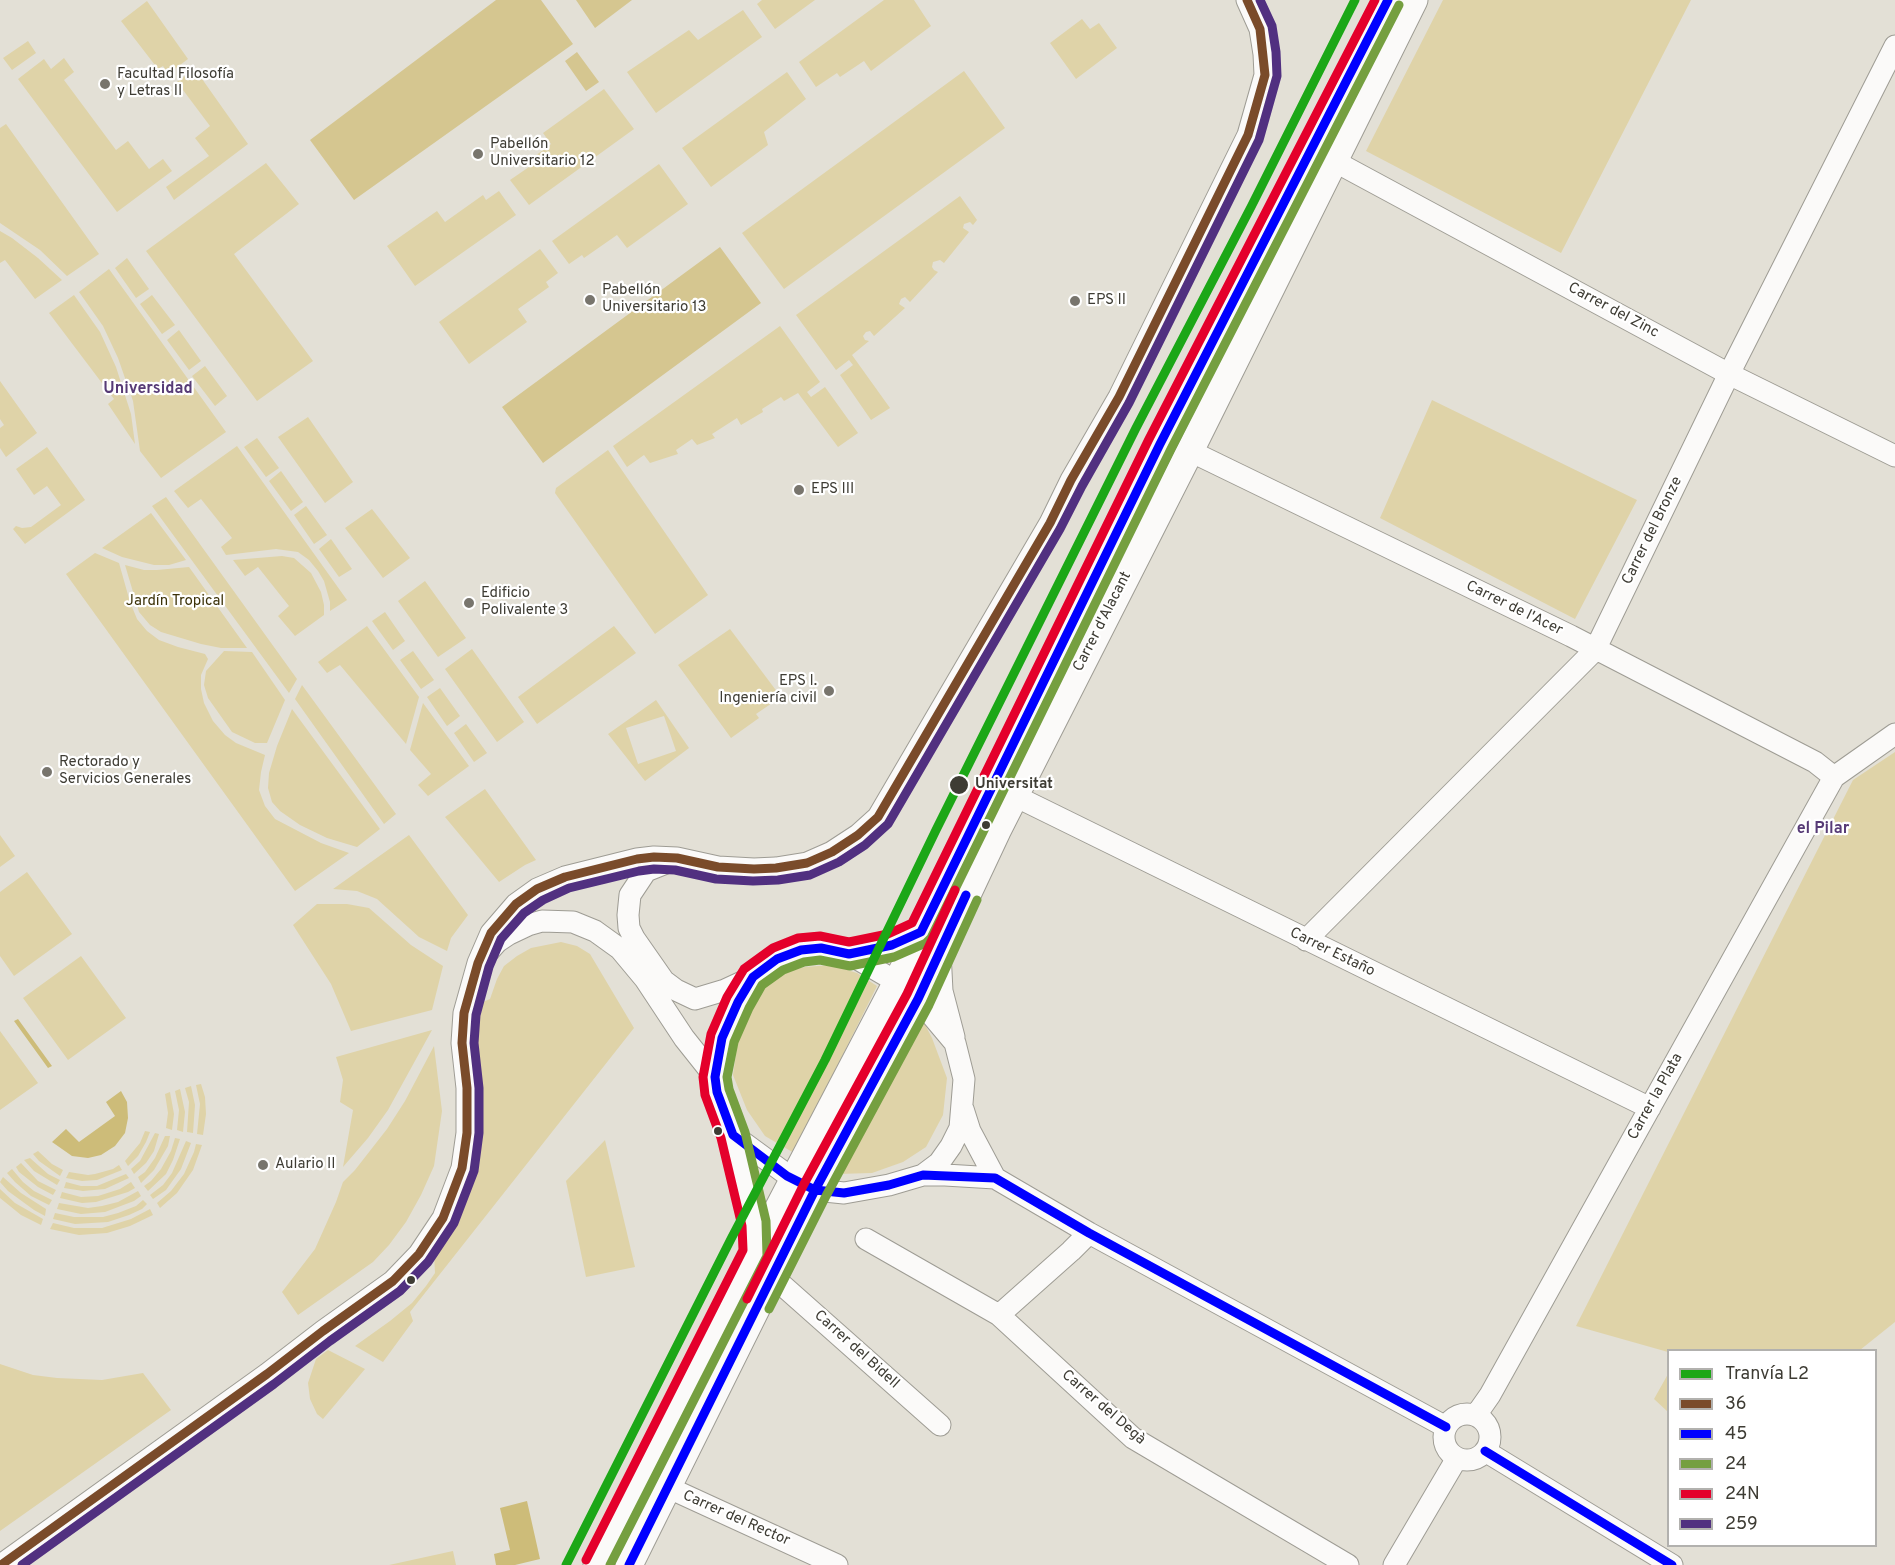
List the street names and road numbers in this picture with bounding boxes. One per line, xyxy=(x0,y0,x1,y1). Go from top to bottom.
street label: Carrer del Zinc xyxy=(1565,280,1661,342)
street label: Carrer del Bronze xyxy=(1619,474,1687,588)
street label: Carrer d'Alacant xyxy=(1070,569,1136,675)
street label: Carrer de l'Acer xyxy=(1463,578,1565,640)
street label: Carrer Estaño xyxy=(1286,925,1378,981)
street label: Carrer la Plata xyxy=(1625,1050,1687,1144)
street label: Carrer del Bidell xyxy=(810,1307,902,1393)
street label: Carrer del Degà xyxy=(1057,1367,1149,1449)
street label: Carrer del Rector xyxy=(680,1487,792,1551)

